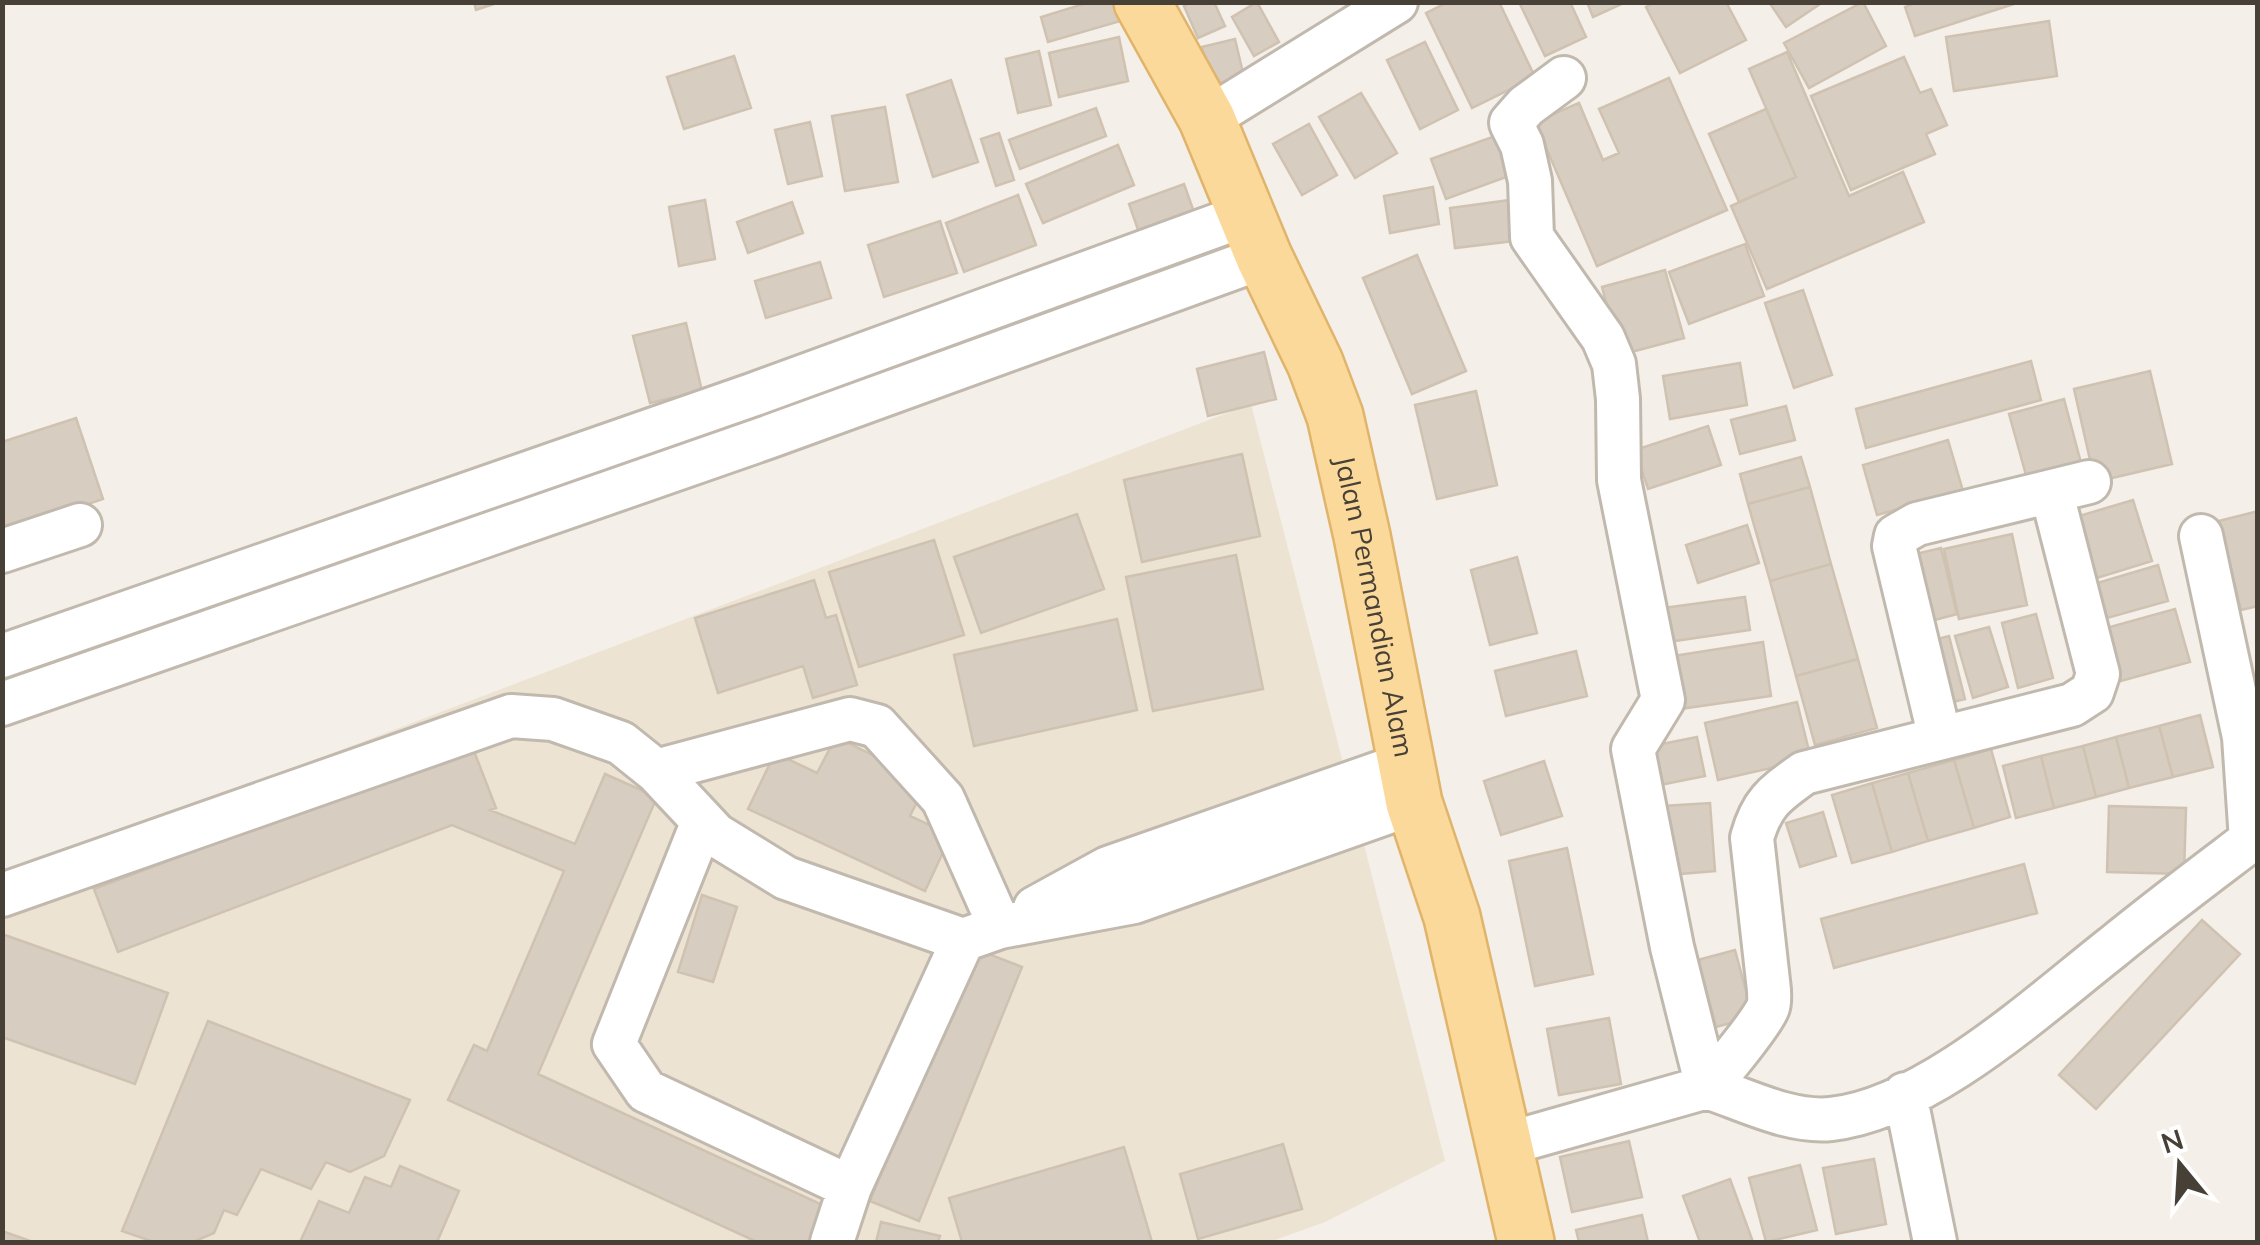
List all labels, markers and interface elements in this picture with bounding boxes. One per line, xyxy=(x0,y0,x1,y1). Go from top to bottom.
street label: Jalan Permandian Alam xyxy=(1327,452,1423,760)
north arrow xyxy=(2130,1115,2230,1215)
text: N xyxy=(2157,1121,2188,1161)

